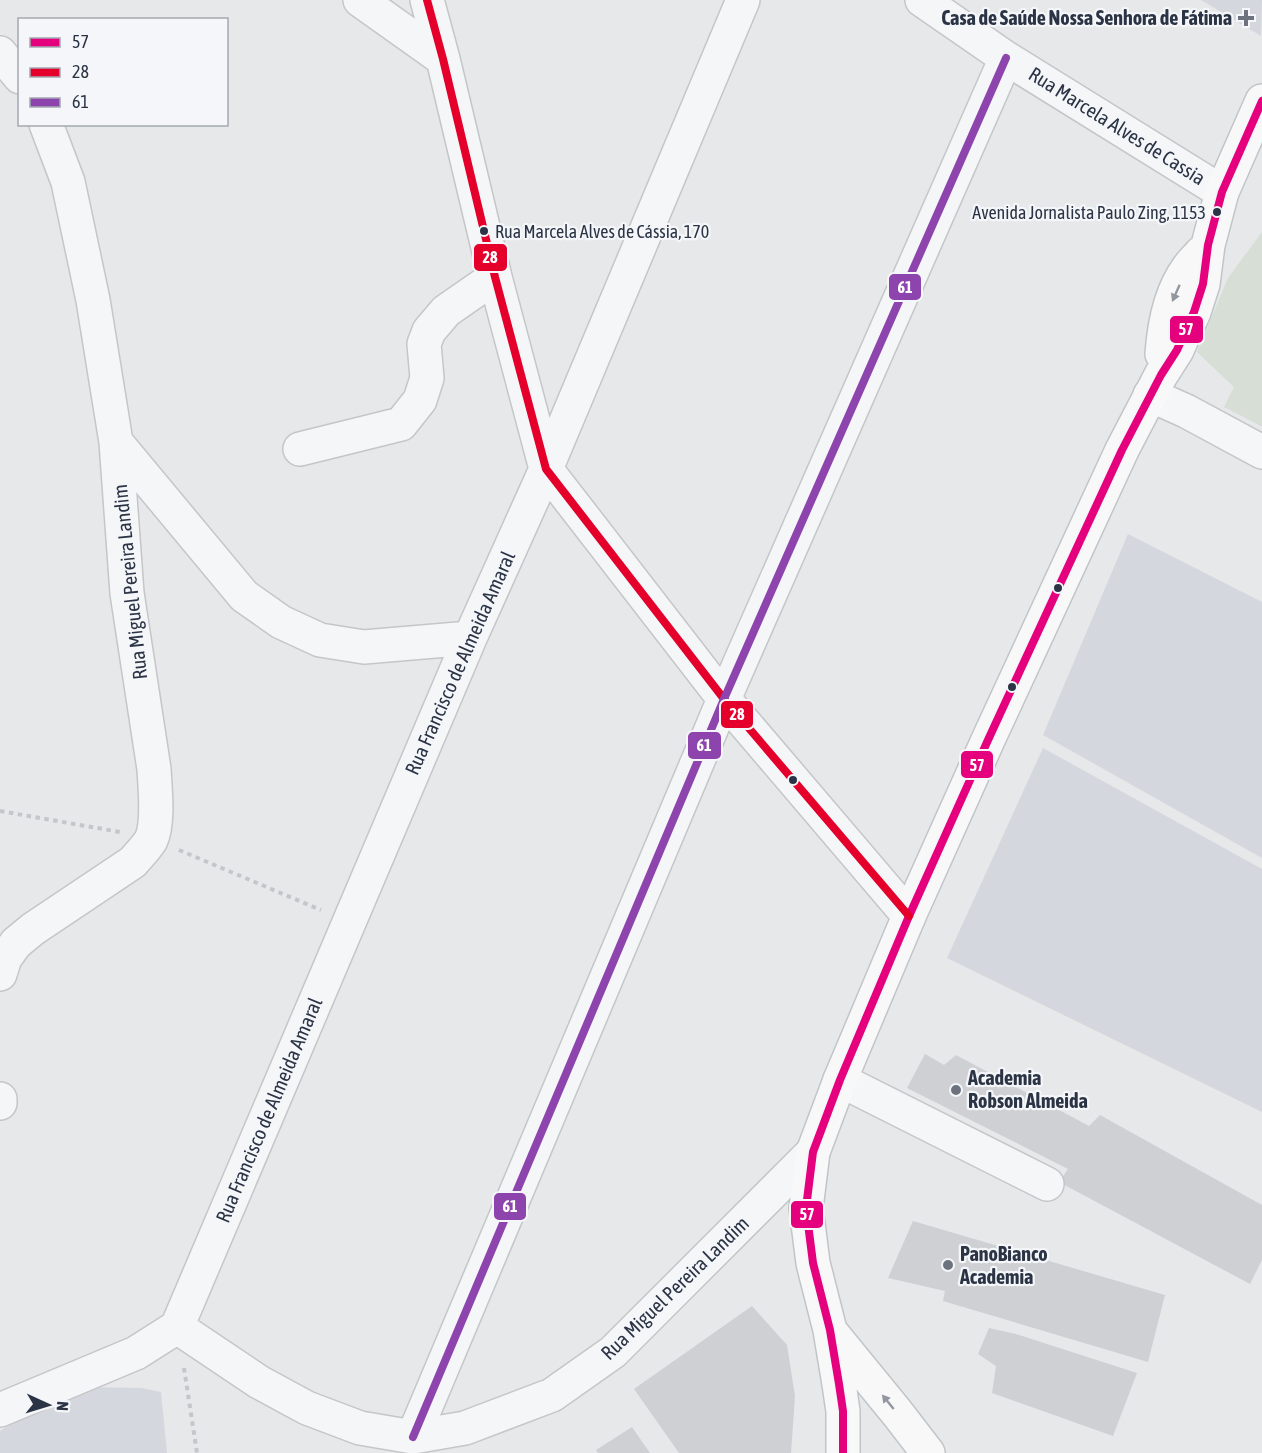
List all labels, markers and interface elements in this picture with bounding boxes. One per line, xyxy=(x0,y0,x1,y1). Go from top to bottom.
place label: Casa de Saúde Nossa Senhora de Fátima xyxy=(941,6,1232,29)
marker: Casa de Saúde Nossa Senhora de Fátima xyxy=(1237,9,1255,27)
legend xyxy=(18,18,228,126)
text: 57 xyxy=(72,31,89,52)
text: 28 xyxy=(72,61,89,82)
street label: Rua Marcela Alves de Cassia xyxy=(1025,62,1210,189)
text: 61 xyxy=(72,91,89,112)
place label: Avenida Jornalista Paulo Zing, 1153 xyxy=(972,202,1206,223)
marker: Avenida Jornalista Paulo Zing, 1153 xyxy=(1211,206,1223,218)
place label: Rua Marcela Alves de Cássia, 170 xyxy=(495,221,709,242)
marker: Rua Marcela Alves de Cássia, 170 xyxy=(478,225,490,237)
line badge: 28 xyxy=(473,243,508,272)
text: 28 xyxy=(482,248,498,266)
line badge: 61 xyxy=(888,273,922,301)
text: 61 xyxy=(897,278,913,296)
one-way arrow xyxy=(1171,284,1181,302)
line badge: 57 xyxy=(1169,315,1204,344)
text: 57 xyxy=(1178,320,1194,338)
street label: Rua Miguel Pereira Landim xyxy=(108,483,151,681)
street label: Rua Francisco de Almeida Amaral xyxy=(400,547,520,778)
unlabelled marker xyxy=(1052,582,1064,594)
unlabelled marker xyxy=(1006,681,1018,693)
line badge: 28 xyxy=(720,700,754,729)
text: 28 xyxy=(729,705,745,723)
line badge: 61 xyxy=(687,731,722,760)
text: 61 xyxy=(696,736,712,754)
line badge: 57 xyxy=(960,750,994,779)
text: 57 xyxy=(969,756,985,774)
unlabelled marker xyxy=(787,774,799,786)
street label: Rua Francisco de Almeida Amaral xyxy=(211,993,327,1226)
place label: Academia Robson Almeida xyxy=(967,1066,1088,1112)
marker: Academia Robson Almeida xyxy=(949,1083,963,1097)
line badge: 61 xyxy=(493,1192,527,1221)
text: 61 xyxy=(502,1197,518,1215)
line badge: 57 xyxy=(790,1200,824,1229)
text: 57 xyxy=(799,1205,815,1223)
street label: Rua Miguel Pereira Landim xyxy=(596,1211,753,1364)
place label: PanoBianco Academia xyxy=(959,1242,1048,1288)
marker: PanoBianco Academia xyxy=(941,1258,955,1272)
north arrow xyxy=(18,1375,78,1435)
one-way arrow xyxy=(882,1394,895,1410)
text: N xyxy=(54,1401,72,1411)

